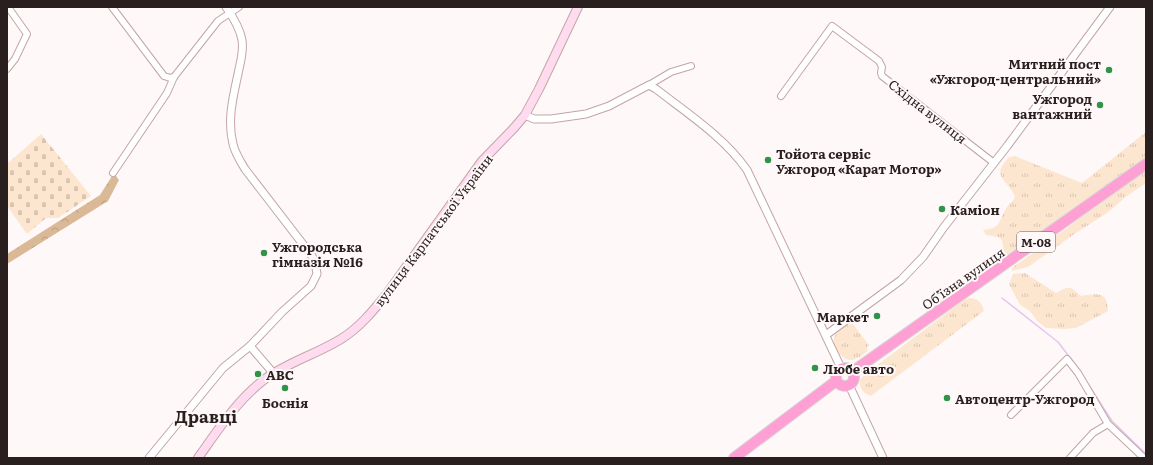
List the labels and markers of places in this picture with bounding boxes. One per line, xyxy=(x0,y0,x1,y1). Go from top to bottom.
place label: Митний пост «Ужгород-центральний» xyxy=(930,54,1101,88)
marker: Митний пост «Ужгород-центральний» xyxy=(1104,65,1114,75)
place label: Ужгород вантажний xyxy=(1012,89,1092,123)
marker: Ужгород вантажний xyxy=(1095,100,1105,110)
place label: Тойота сервіс Ужгород «Карат Мотор» xyxy=(776,144,942,178)
marker: Тойота сервіс Ужгород «Карат Мотор» xyxy=(763,155,773,165)
place label: Каміон xyxy=(950,200,1000,219)
marker: Каміон xyxy=(937,204,947,214)
place label: Ужгородська гімназія №16 xyxy=(272,237,363,271)
marker: Ужгородська гімназія №16 xyxy=(259,248,269,258)
place label: Маркет xyxy=(817,307,869,326)
marker: Маркет xyxy=(872,311,882,321)
place label: Любе авто xyxy=(823,359,894,378)
marker: Любе авто xyxy=(810,363,820,373)
place label: ABC xyxy=(266,365,294,384)
marker: ABC xyxy=(253,369,263,379)
marker: Боснія xyxy=(280,383,290,393)
place label: Автоцентр-Ужгород xyxy=(955,389,1095,408)
place label: Боснія xyxy=(262,393,308,412)
marker: Автоцентр-Ужгород xyxy=(942,393,952,403)

